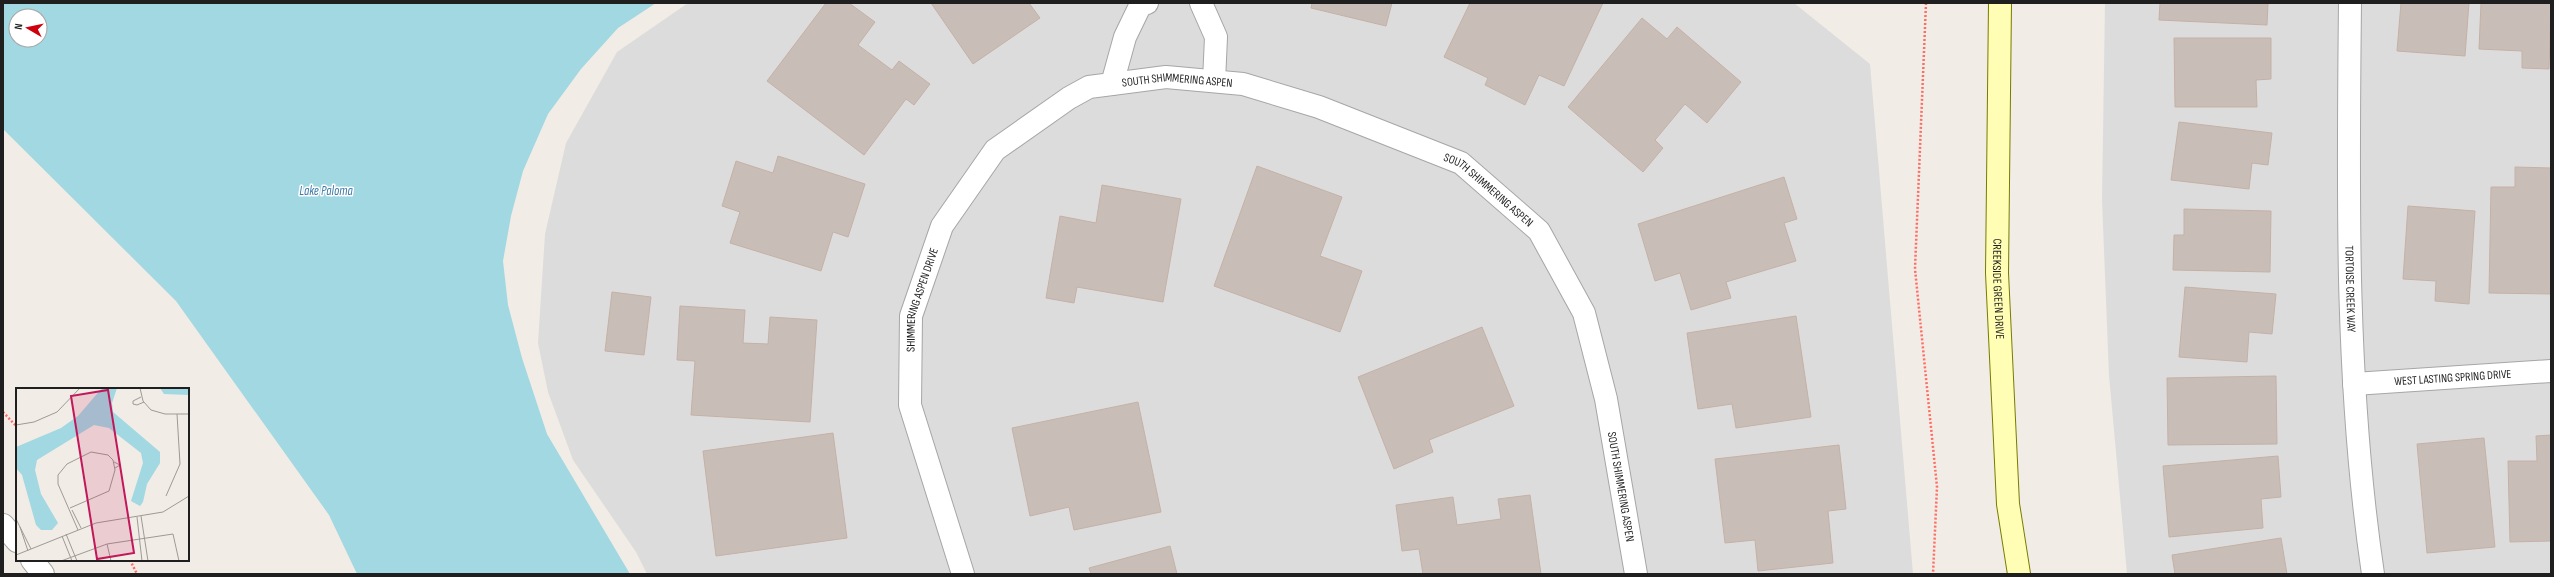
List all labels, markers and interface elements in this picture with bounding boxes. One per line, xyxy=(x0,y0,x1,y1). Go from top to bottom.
north arrow xyxy=(8,8,48,48)
text: N xyxy=(12,22,26,30)
street label: SOUTH SHIMMERING ASPEN xyxy=(1121,70,1233,91)
street label: SOUTH SHIMMERING ASPEN xyxy=(1441,150,1536,230)
water label: Lake Paloma xyxy=(299,183,353,199)
street label: CREEKSIDE GREEN DRIVE xyxy=(1989,238,2007,340)
street label: TORTOISE CREEK WAY xyxy=(2341,245,2359,333)
street label: SHIMMERING ASPEN DRIVE xyxy=(904,246,942,352)
street label: WEST LASTING SPRING DRIVE xyxy=(2394,367,2512,389)
inset map xyxy=(16,388,189,561)
street label: SOUTH SHIMMERING ASPEN xyxy=(1604,431,1637,543)

